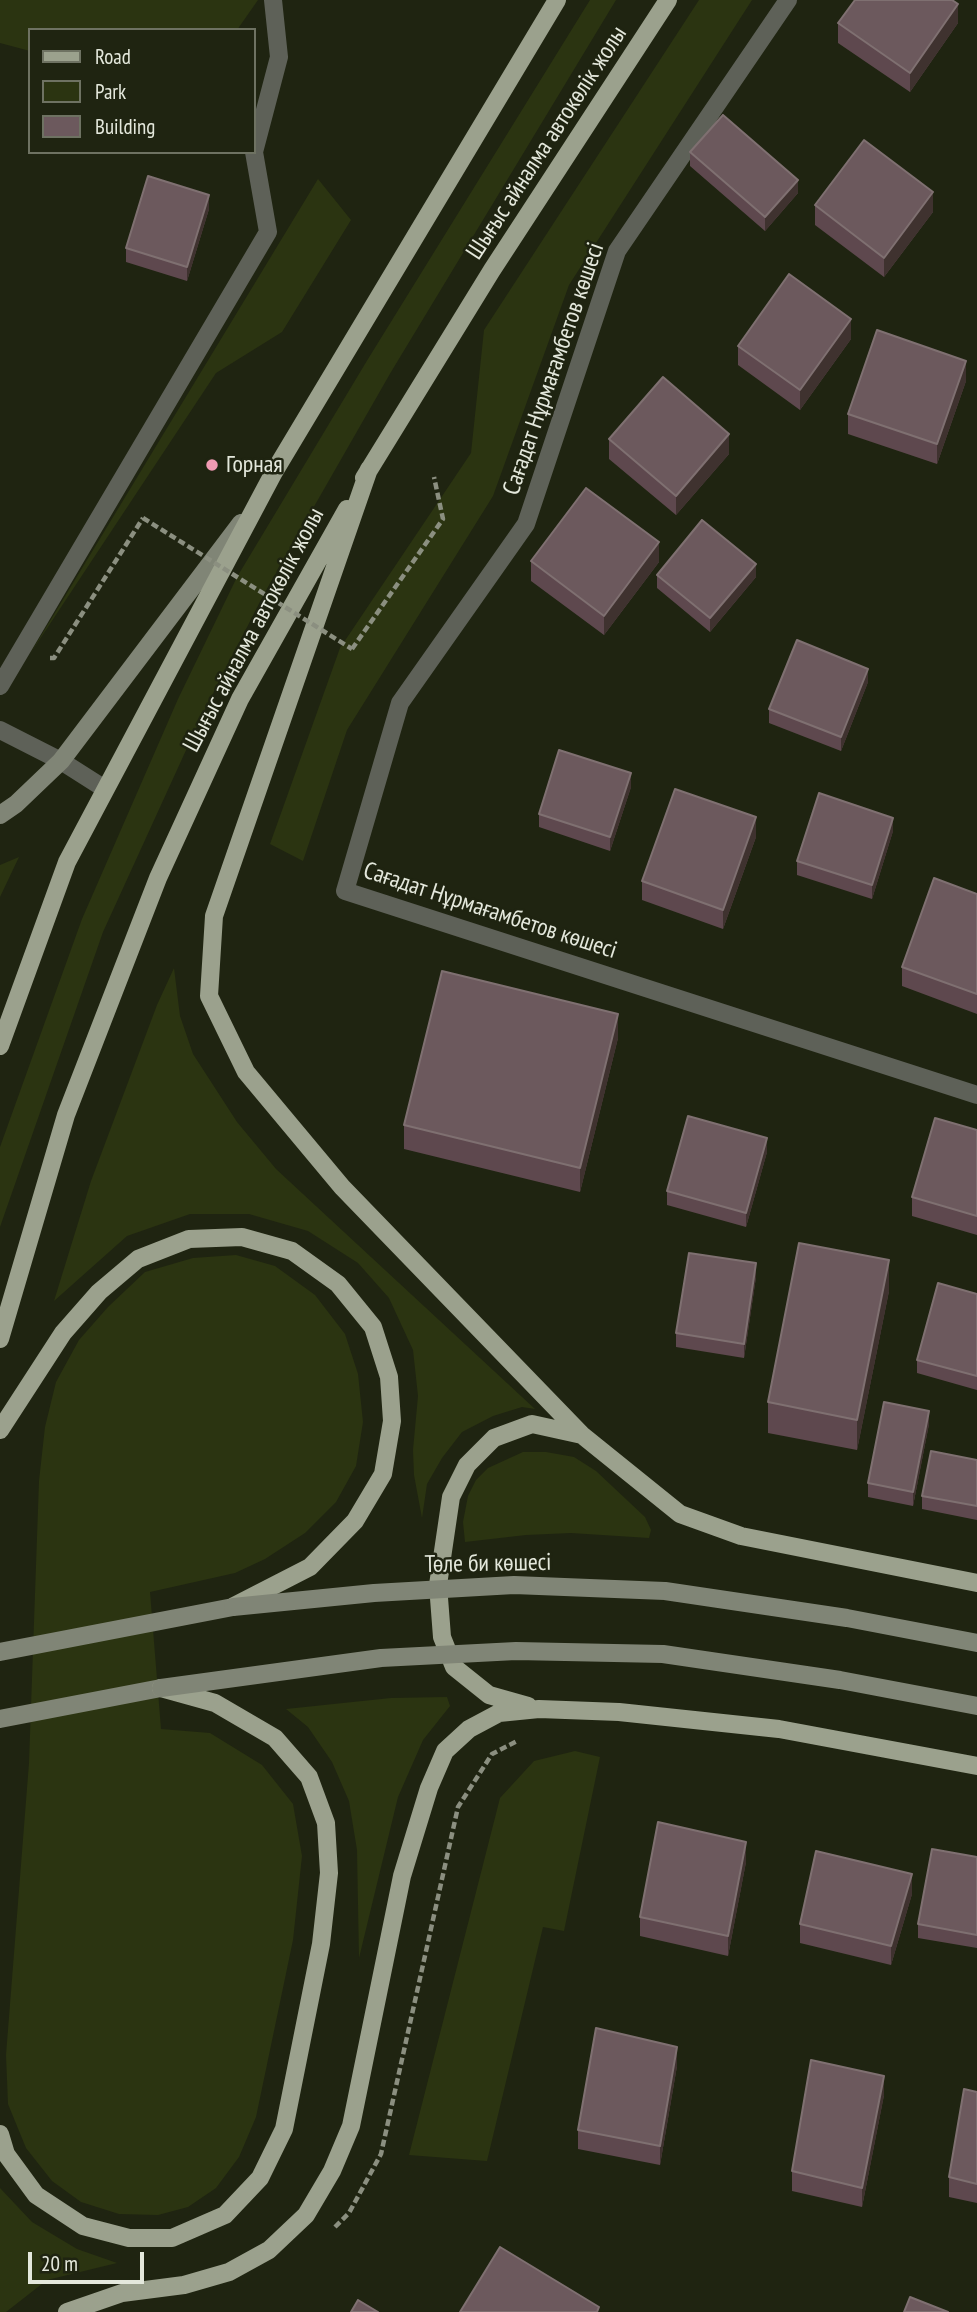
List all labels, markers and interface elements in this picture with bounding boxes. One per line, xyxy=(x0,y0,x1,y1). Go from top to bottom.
street label: Шығыс айналма автокөлік жолы xyxy=(461,21,633,265)
legend xyxy=(28,28,256,154)
text: Road xyxy=(95,43,131,70)
text: Park xyxy=(95,78,126,105)
text: Building xyxy=(95,113,155,140)
street label: Сағадат Нұрмағамбетов көшесі xyxy=(497,239,611,499)
place label: Горная xyxy=(226,451,283,479)
marker: Горная xyxy=(204,457,220,473)
street label: Шығыс айналма автокөлік жолы xyxy=(177,503,331,757)
street label: Сағадат Нұрмағамбетов көшесі xyxy=(360,856,620,966)
street label: Төле би көшесі xyxy=(424,1548,552,1580)
scale bar xyxy=(32,2238,147,2282)
text: 20 m xyxy=(41,2250,78,2277)

